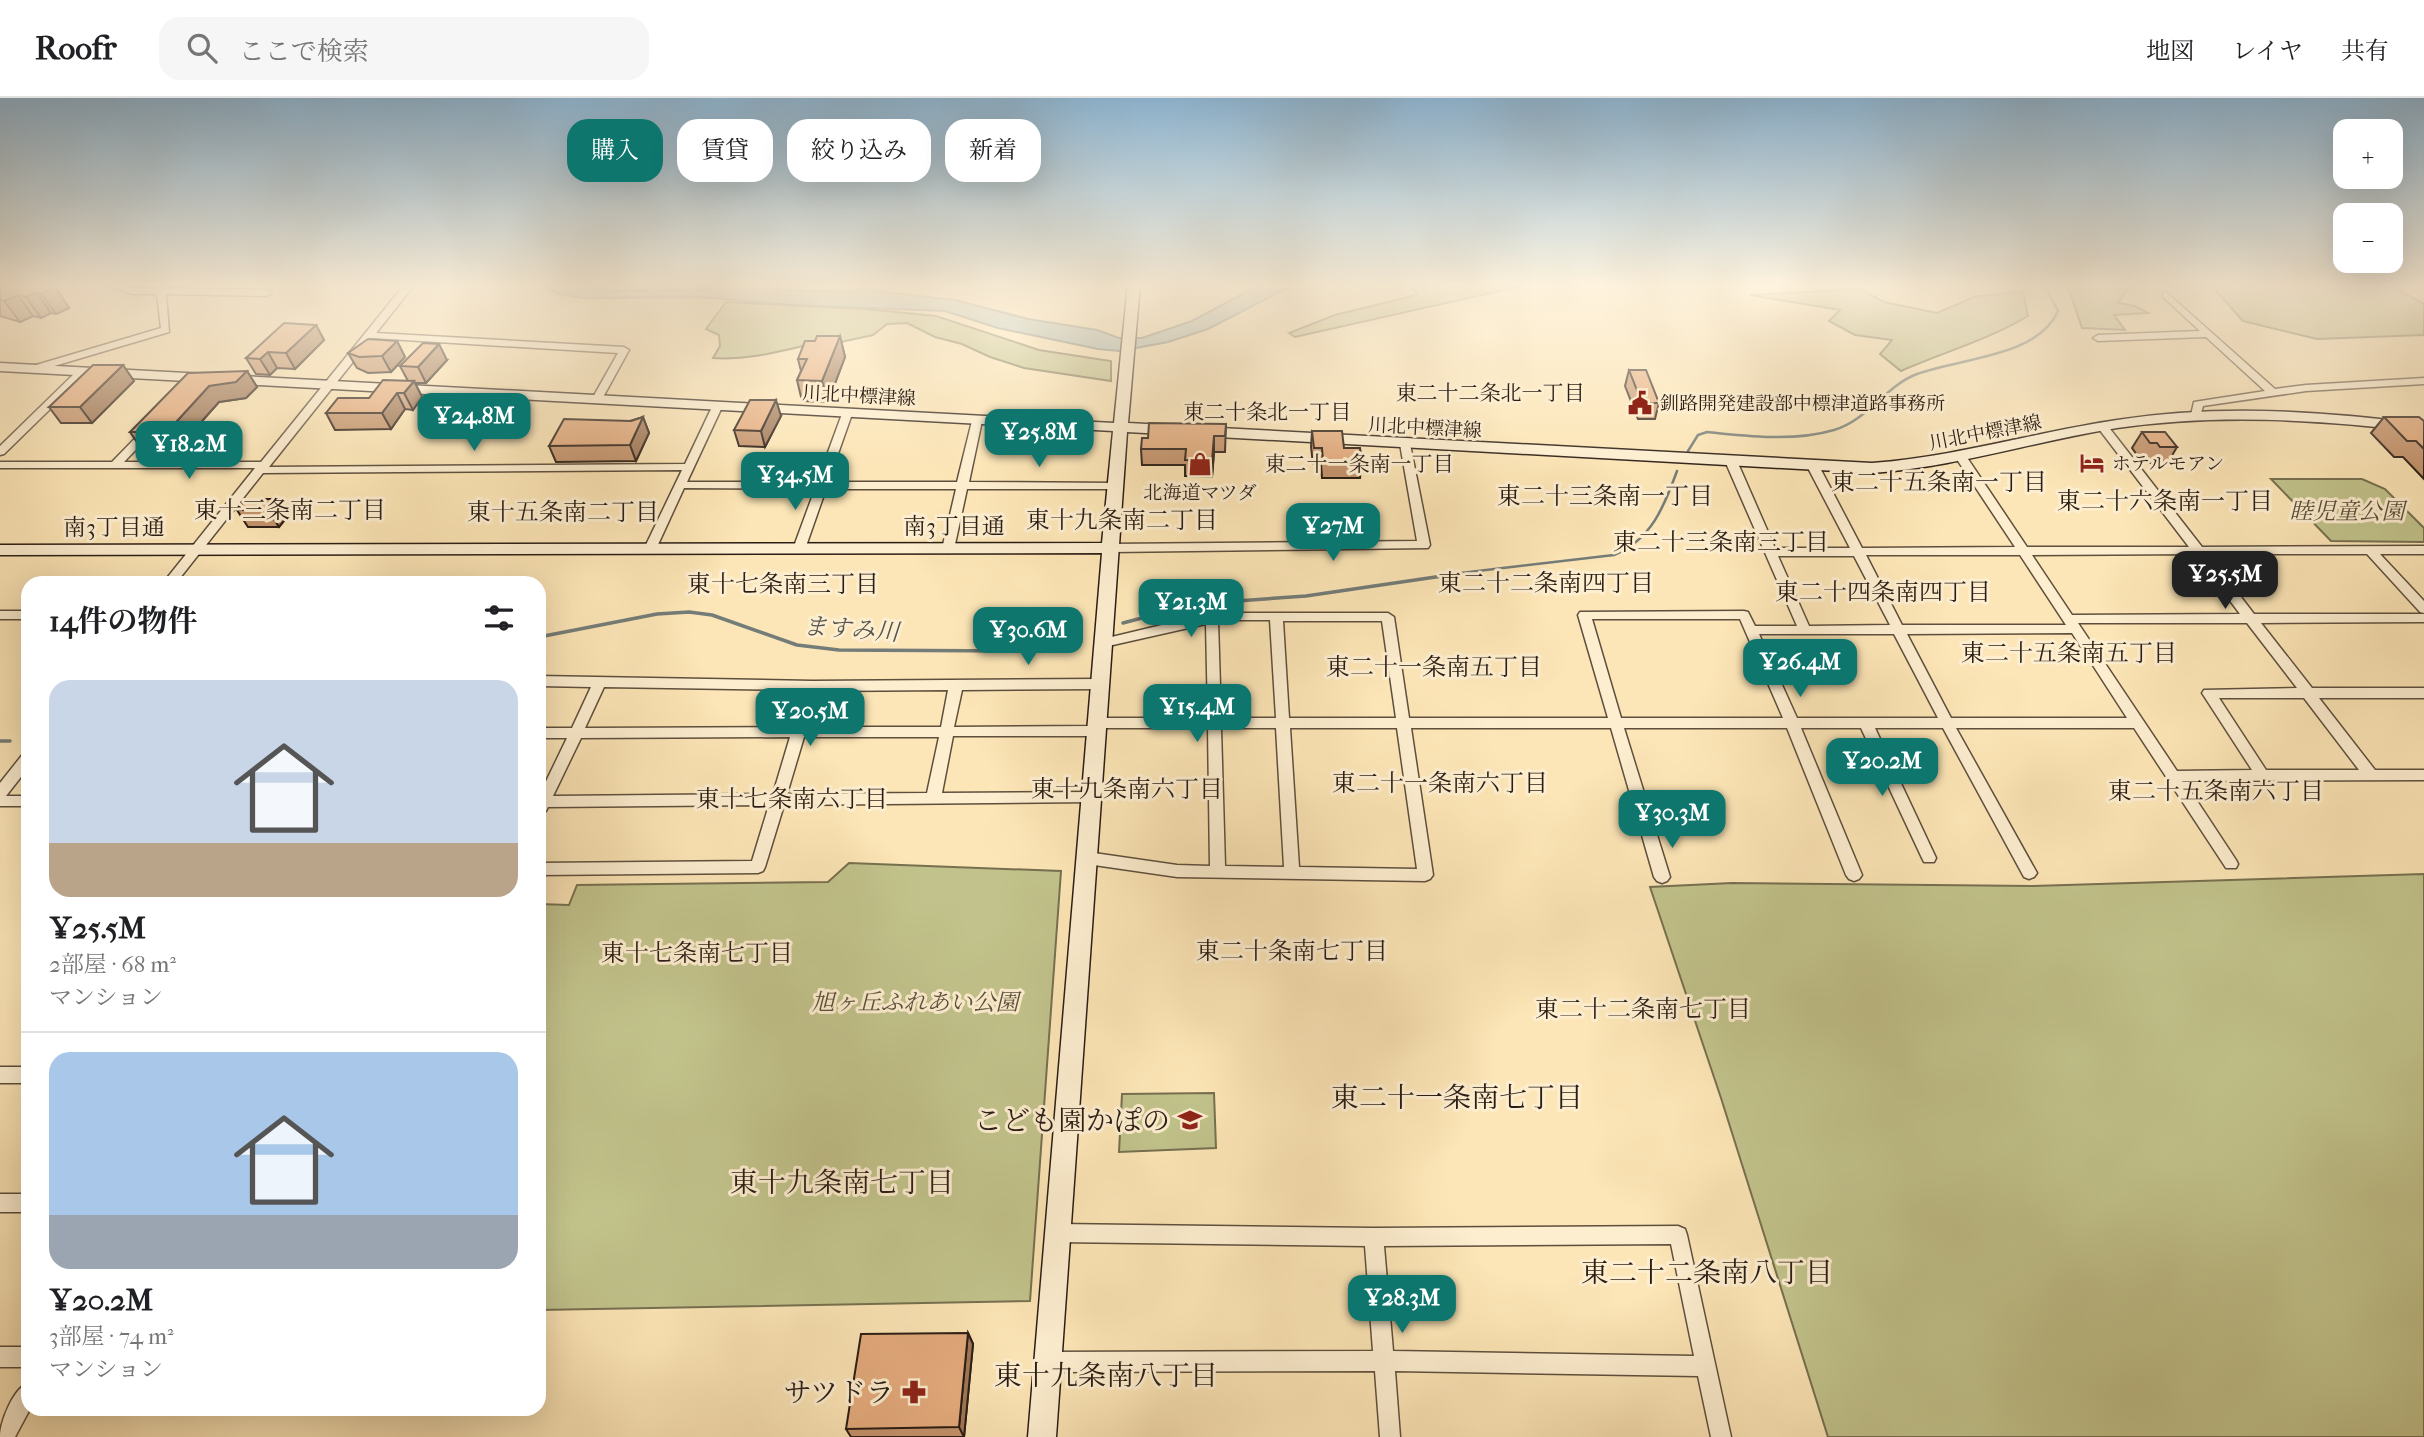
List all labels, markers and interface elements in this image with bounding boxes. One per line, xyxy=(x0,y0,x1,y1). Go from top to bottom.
search box xyxy=(159,17,649,80)
text: Roofr xyxy=(35,29,117,68)
icon: search xyxy=(183,29,221,67)
text: ここで検索 xyxy=(239,36,369,67)
text: 地図 xyxy=(2146,37,2194,65)
text: レイヤ xyxy=(2232,37,2303,65)
text: 共有 xyxy=(2341,37,2389,65)
chip: 購入 xyxy=(567,119,663,182)
chip: 賃貸 xyxy=(677,119,773,182)
chip: 絞り込み xyxy=(787,119,931,182)
chip: 新着 xyxy=(945,119,1041,182)
map controls xyxy=(2333,119,2403,273)
button: + xyxy=(2333,119,2403,189)
button: − xyxy=(2333,203,2403,273)
district label: 東二十二条北一丁目 xyxy=(1396,381,1585,405)
street label: 川北中標津線 xyxy=(801,382,916,410)
public building icon: 釧路開発建設部中標津道路事務所 xyxy=(1626,389,1654,417)
place label: 釧路開発建設部中標津道路事務所 xyxy=(1660,393,1945,415)
pin: ¥24.8M xyxy=(417,394,531,453)
district label: 東二十条北一丁目 xyxy=(1183,400,1351,424)
text: ¥24.8M xyxy=(434,402,514,429)
pin: ¥25.8M xyxy=(982,410,1096,469)
street label: 川北中標津線 xyxy=(1927,411,2043,455)
street label: 川北中標津線 xyxy=(1367,414,1482,442)
text: ¥25.8M xyxy=(1001,418,1077,445)
pin: ¥18.2M xyxy=(132,422,246,481)
text: ¥18.2M xyxy=(152,430,226,457)
hotel icon: ホテルモアン xyxy=(2078,449,2106,477)
shop icon: 北海道マツダ xyxy=(1186,450,1214,478)
pin: ¥34.5M xyxy=(738,452,852,512)
district label: 東二十一条南一丁目 xyxy=(1265,452,1454,476)
place label: ホテルモアン xyxy=(2112,453,2224,475)
text: ¥34.5M xyxy=(757,461,833,488)
district label: 東二十五条南一丁目 xyxy=(1831,468,2047,496)
place label: 北海道マツダ xyxy=(1143,482,1257,504)
district label: 東二十三条南一丁目 xyxy=(1497,482,1713,510)
district label: 東二十六条南一丁目 xyxy=(2057,487,2273,515)
district label: 東十三条南二丁目 xyxy=(194,496,386,524)
district label: 東十五条南二丁目 xyxy=(467,498,659,526)
park label: 睦児童公園 xyxy=(2290,498,2409,525)
pin: ¥27M xyxy=(1292,504,1374,563)
district label: 東十九条南二丁目 xyxy=(1026,506,1218,534)
text: ¥27M xyxy=(1302,512,1364,539)
street label: 南3丁目通 xyxy=(903,513,1005,540)
street label: 南3丁目通 xyxy=(63,514,165,541)
district label: 東二十三条南三丁目 xyxy=(1613,528,1829,556)
pin: ¥25.5M xyxy=(2168,552,2282,611)
text: ¥25.5M xyxy=(2188,560,2262,587)
district label: 東二十二条南四丁目 xyxy=(1438,569,1654,597)
district label: 東十七条南三丁目 xyxy=(687,570,879,598)
district label: 東二十四条南四丁目 xyxy=(1775,578,1991,606)
pin: ¥21.3M xyxy=(1134,580,1248,639)
text: ¥21.3M xyxy=(1155,588,1227,615)
icon: filters xyxy=(480,599,518,637)
text: 14件の物件 xyxy=(49,604,197,639)
pin: ¥30.6M xyxy=(971,608,1085,667)
water label: ますみ川 xyxy=(802,612,903,647)
text: ¥30.6M xyxy=(989,616,1067,643)
district label: 東二十五条南五丁目 xyxy=(1961,639,2177,667)
pin: ¥26.4M xyxy=(1743,640,1857,699)
text: ¥26.4M xyxy=(1759,648,1841,675)
district label: 東二十一条南五丁目 xyxy=(1326,653,1542,681)
pin: ¥15.4M xyxy=(1140,684,1254,744)
pin: ¥20.5M xyxy=(753,688,867,748)
text: ¥15.4M xyxy=(1159,693,1235,720)
text: ¥20.5M xyxy=(772,697,848,724)
icon: home xyxy=(221,725,347,851)
pin: ¥20.2M xyxy=(1825,738,1939,798)
text: ¥20.2M xyxy=(1842,747,1922,774)
district label: 東二十一条南六丁目 xyxy=(1332,769,1548,797)
district label: 東十九条南六丁目 xyxy=(1031,775,1223,803)
district label: 東二十五条南六丁目 xyxy=(2108,777,2324,805)
district label: 東十七条南六丁目 xyxy=(696,785,888,813)
pin: ¥30.3M xyxy=(1615,790,1729,850)
text: ¥30.3M xyxy=(1635,799,1709,826)
text: ¥25.5M xyxy=(49,911,146,946)
district label: 東二十条南七丁目 xyxy=(1196,937,1388,965)
district label: 東十七条南七丁目 xyxy=(601,939,793,967)
text: 2部屋 · 68 m² xyxy=(49,951,176,978)
text: マンション xyxy=(49,984,163,1011)
park label: 旭ヶ丘ふれあい公園 xyxy=(812,989,1023,1016)
district label: 東二十二条南七丁目 xyxy=(1535,995,1751,1023)
district label: 東二十一条南七丁目 xyxy=(1331,1081,1583,1114)
icon: home xyxy=(221,1097,347,1223)
place label: こども園かぽの xyxy=(974,1104,1170,1137)
school or university icon: こども園かぽの xyxy=(1176,1106,1204,1134)
district label: 東十九条南七丁目 xyxy=(730,1166,954,1199)
district label: 東二十二条南八丁目 xyxy=(1581,1256,1833,1289)
pin: ¥28.3M xyxy=(1345,1276,1459,1335)
text: ¥20.2M xyxy=(49,1283,153,1318)
text: ¥28.3M xyxy=(1364,1284,1440,1311)
text: 3部屋 · 74 m² xyxy=(49,1323,174,1350)
text: マンション xyxy=(49,1356,163,1383)
district label: 東十九条南八丁目 xyxy=(994,1359,1218,1392)
place label: サツドラ xyxy=(784,1376,894,1409)
pharmacy icon: サツドラ xyxy=(900,1378,928,1406)

